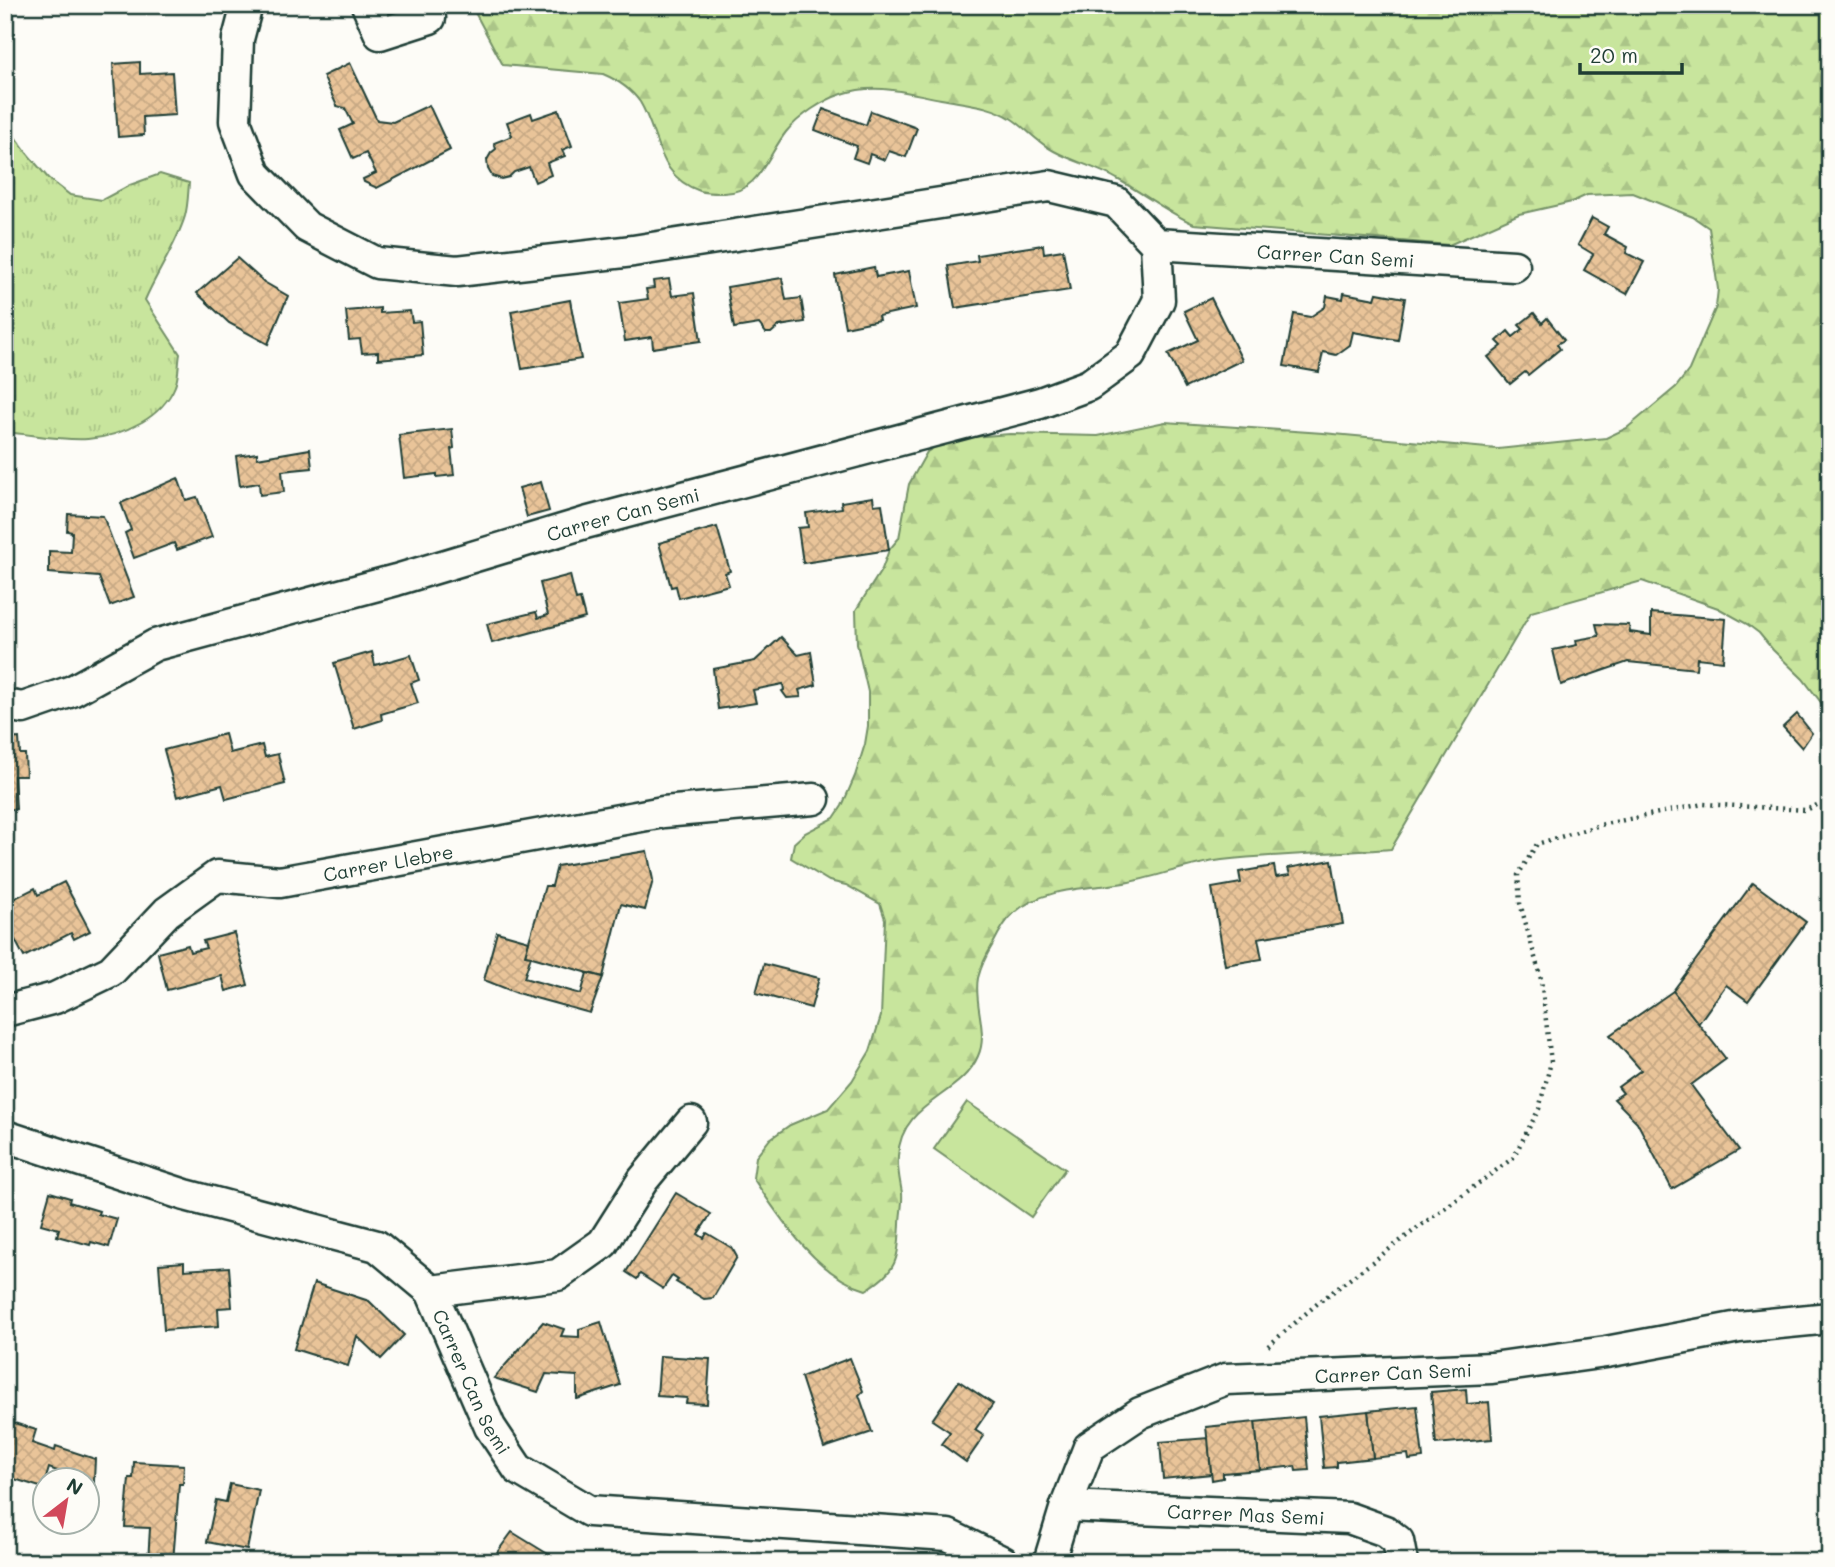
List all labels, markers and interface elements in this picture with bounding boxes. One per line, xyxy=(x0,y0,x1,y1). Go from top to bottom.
scale bar xyxy=(1580,32,1681,76)
text: 20 m xyxy=(1590,41,1638,68)
street label: Carrer Can Semi xyxy=(1256,238,1415,272)
street label: Carrer Can Semi xyxy=(543,481,702,546)
street label: Carrer Llebre xyxy=(321,838,455,886)
street label: Carrer Can Semi xyxy=(428,1305,517,1459)
street label: Carrer Can Semi xyxy=(1314,1356,1472,1388)
north arrow xyxy=(32,1466,102,1536)
text: N xyxy=(62,1472,88,1500)
street label: Carrer Mas Semi xyxy=(1167,1498,1325,1529)

